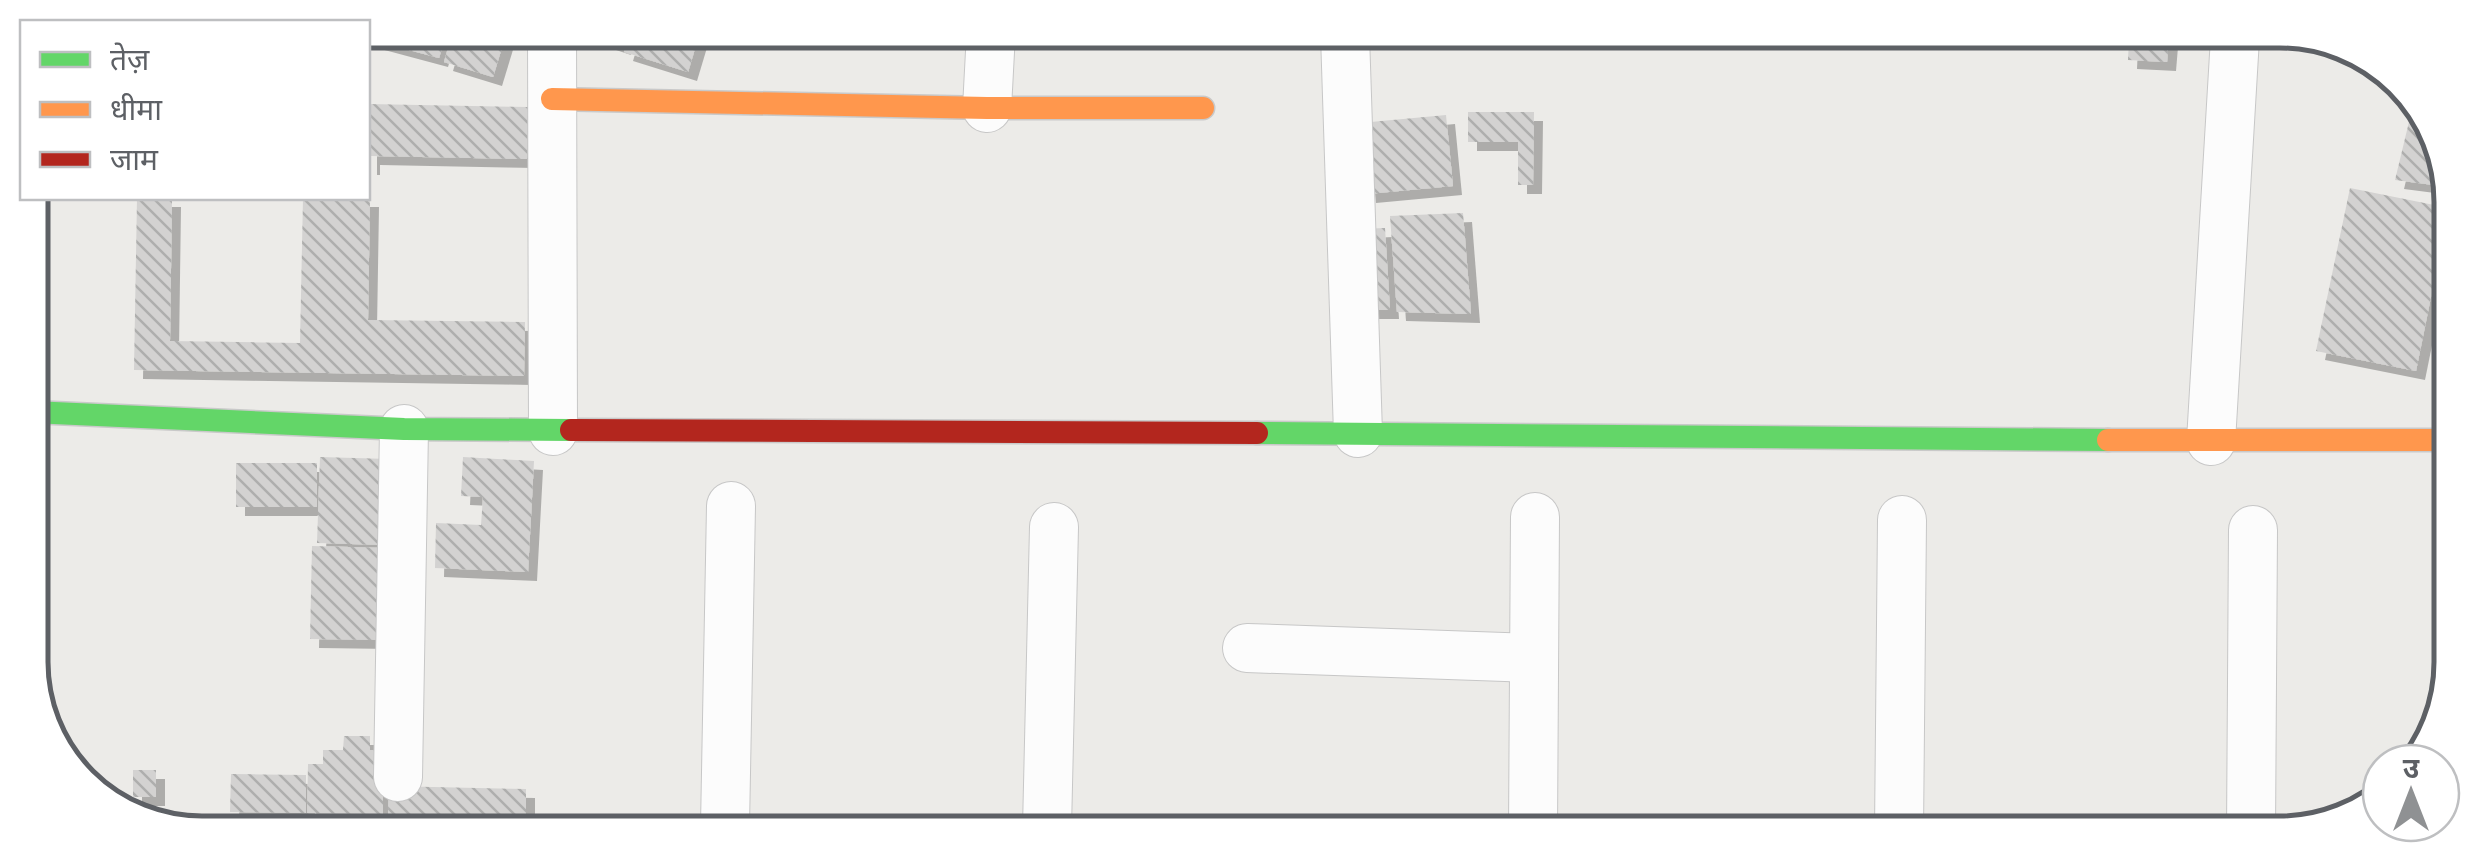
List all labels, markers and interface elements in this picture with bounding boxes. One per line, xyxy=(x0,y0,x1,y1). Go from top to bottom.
legend xyxy=(20,20,370,200)
text: तेज़ xyxy=(110,38,150,79)
text: धीमा xyxy=(110,88,163,129)
text: जाम xyxy=(110,138,159,179)
north arrow xyxy=(2361,743,2461,843)
text: उ xyxy=(2403,748,2420,786)

